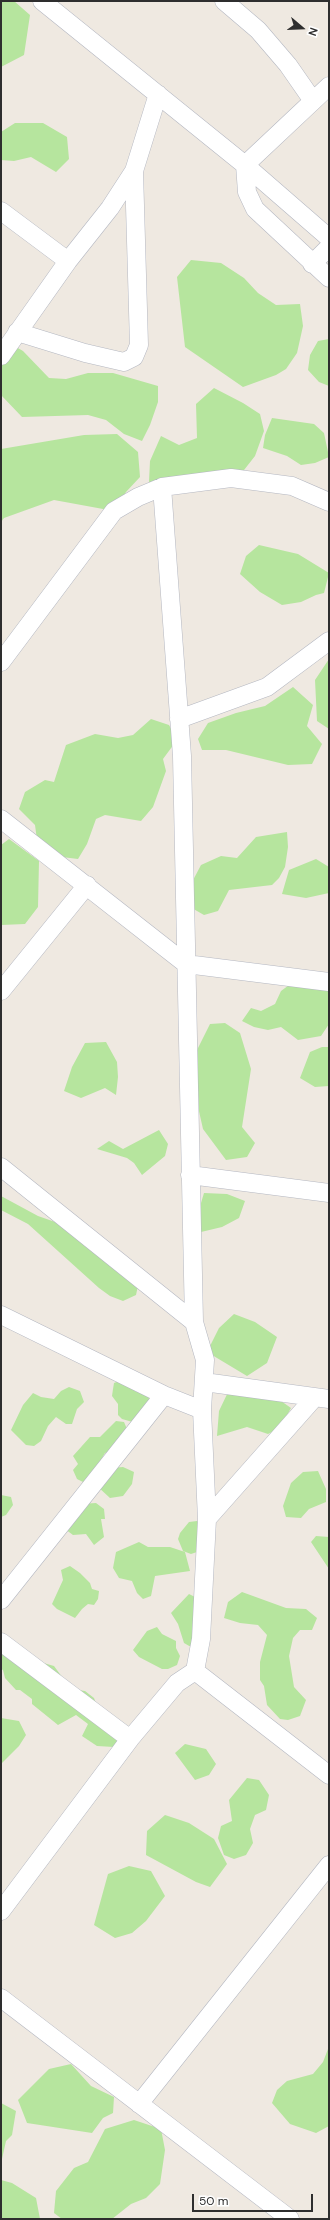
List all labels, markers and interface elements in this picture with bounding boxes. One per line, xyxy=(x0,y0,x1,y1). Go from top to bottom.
north arrow xyxy=(282,8,322,48)
text: N xyxy=(305,26,321,38)
scale bar xyxy=(194,2186,315,2212)
text: 50 m xyxy=(199,2193,228,2209)

